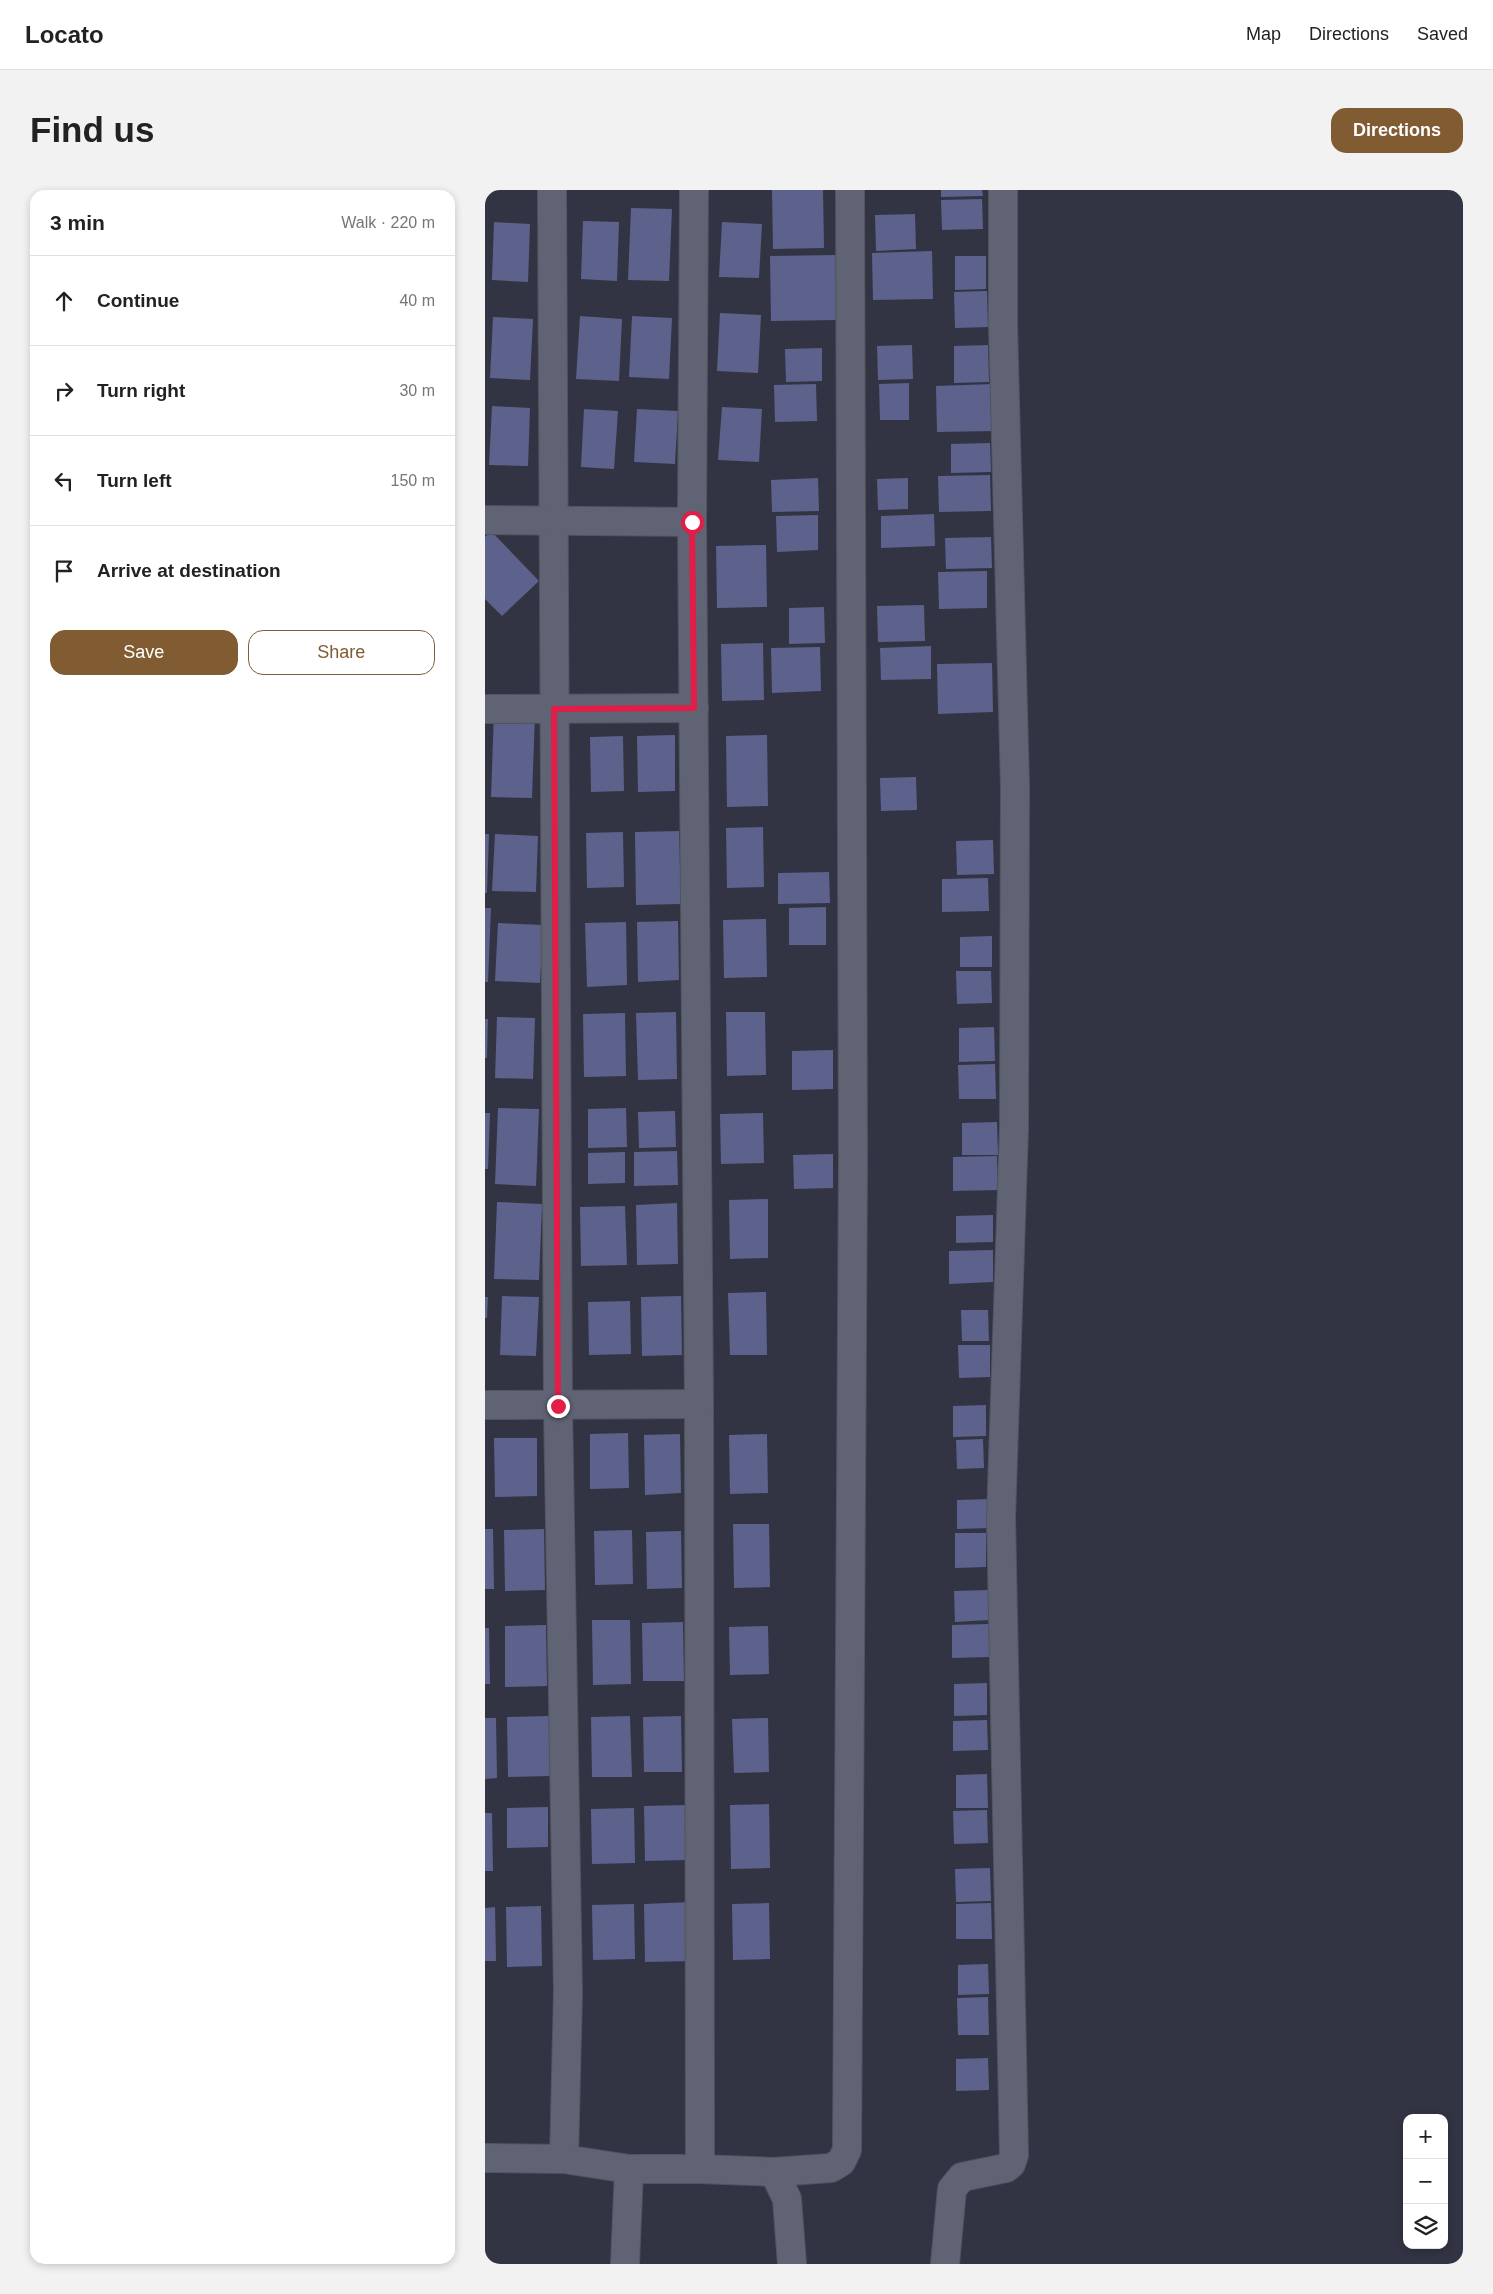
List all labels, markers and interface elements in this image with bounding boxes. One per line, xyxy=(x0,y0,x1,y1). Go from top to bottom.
text: Locato xyxy=(25,21,104,48)
text: Map xyxy=(1246,24,1281,44)
text: Directions xyxy=(1309,24,1389,44)
text: Saved xyxy=(1417,24,1468,44)
button: Directions xyxy=(1331,108,1463,153)
text: Find us xyxy=(30,110,154,149)
text: 3 min xyxy=(50,211,105,234)
text: Walk · 220 m xyxy=(341,214,435,231)
icon: ahead xyxy=(50,287,78,315)
text: Continue xyxy=(97,290,179,311)
text: 40 m xyxy=(399,292,435,309)
icon: right xyxy=(50,377,78,405)
text: Turn right xyxy=(97,380,185,401)
text: 30 m xyxy=(399,382,435,399)
icon: left xyxy=(50,467,78,495)
text: Turn left xyxy=(97,470,172,491)
text: 150 m xyxy=(391,472,435,489)
route start xyxy=(681,511,704,534)
icon: arrive xyxy=(50,557,78,585)
text: Arrive at destination xyxy=(97,560,281,581)
button: Save xyxy=(50,630,238,675)
button: Share xyxy=(248,630,435,675)
route end xyxy=(547,1395,570,1418)
map controls xyxy=(1403,2114,1448,2249)
button: + xyxy=(1403,2114,1448,2159)
button: − xyxy=(1403,2159,1448,2204)
button: layers xyxy=(1403,2204,1448,2249)

